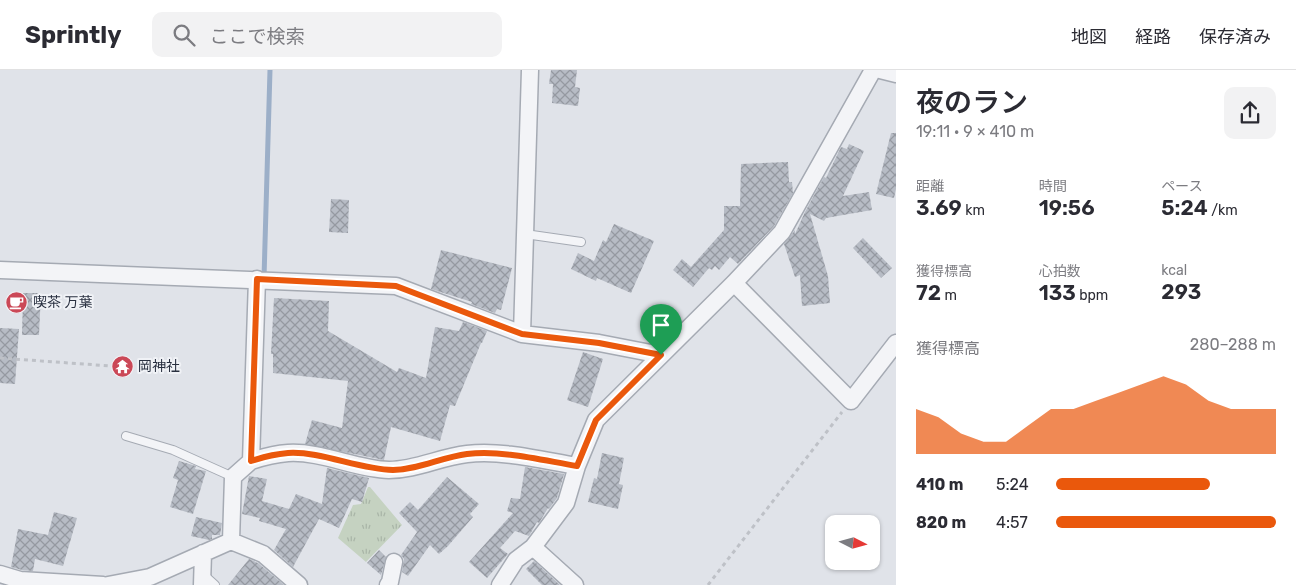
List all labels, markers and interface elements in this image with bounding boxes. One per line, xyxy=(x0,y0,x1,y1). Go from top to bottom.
search box xyxy=(152,12,502,57)
text: Sprintly xyxy=(25,21,122,49)
icon: search xyxy=(170,21,198,49)
text: ここで検索 xyxy=(210,25,305,48)
text: 地図 xyxy=(1071,26,1107,48)
text: 経路 xyxy=(1135,26,1171,48)
text: 保存済み xyxy=(1199,26,1271,48)
text: 夜のラン xyxy=(916,86,1028,119)
button: share xyxy=(1224,87,1276,139)
text: 19:11 · 9 × 410 m xyxy=(916,122,1034,141)
text: 距離 xyxy=(916,178,944,195)
text: 時間 xyxy=(1039,178,1067,195)
text: ペース xyxy=(1161,178,1203,195)
text: 3.69 xyxy=(916,195,962,220)
text: 19:56 xyxy=(1039,195,1095,220)
text: 5:24 xyxy=(1161,195,1208,220)
text: km xyxy=(962,202,985,219)
text: /km xyxy=(1208,202,1238,219)
text: kcal xyxy=(1161,262,1187,279)
text: 獲得標高 xyxy=(916,263,972,280)
text: 心拍数 xyxy=(1039,263,1081,280)
text: 293 xyxy=(1161,279,1201,304)
text: 72 xyxy=(916,280,941,305)
text: 133 xyxy=(1039,280,1076,305)
text: m xyxy=(941,287,957,304)
text: bpm xyxy=(1076,287,1108,304)
cafe icon: 喫茶 万葉 xyxy=(5,290,29,314)
place label: 喫茶 万葉 xyxy=(33,294,92,311)
pin xyxy=(640,304,682,355)
icon: arrive xyxy=(647,311,675,339)
text: 280–288 m xyxy=(1190,335,1276,354)
text: 獲得標高 xyxy=(916,339,980,358)
temple icon: 岡神社 xyxy=(110,354,134,378)
place label: 岡神社 xyxy=(138,358,180,375)
text: 410 m xyxy=(916,475,963,494)
text: 5:24 xyxy=(996,475,1029,494)
text: 820 m xyxy=(916,513,966,532)
text: 4:57 xyxy=(996,513,1028,532)
north arrow xyxy=(825,515,880,570)
map controls xyxy=(825,515,880,570)

